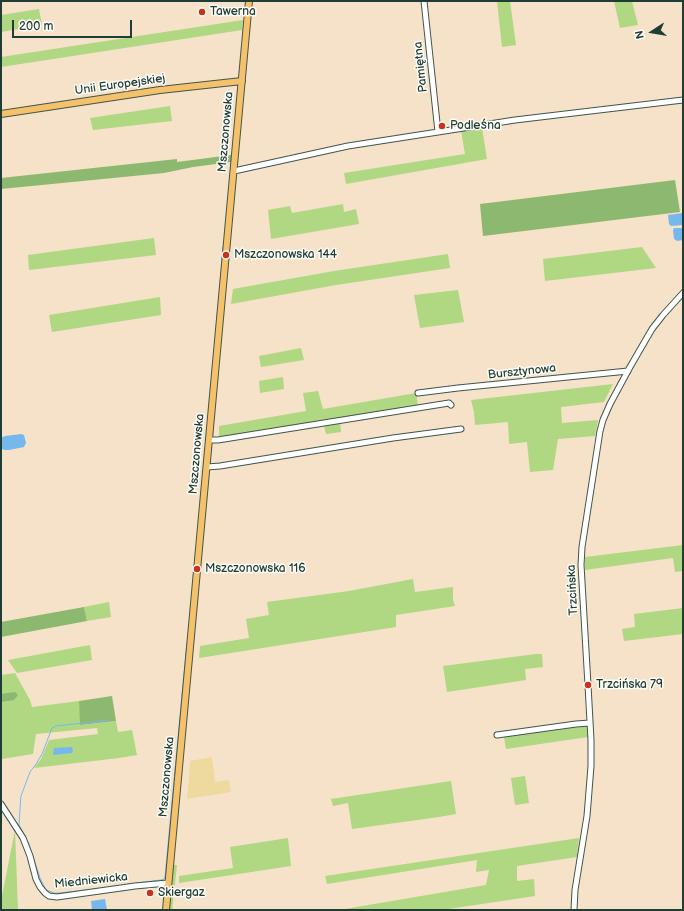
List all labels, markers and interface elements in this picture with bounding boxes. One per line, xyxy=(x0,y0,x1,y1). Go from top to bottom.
place label: Tawerna xyxy=(210,5,256,19)
marker: Tawerna xyxy=(197,7,207,17)
scale bar xyxy=(14,12,134,38)
north arrow xyxy=(632,12,672,52)
text: 200 m xyxy=(19,19,53,34)
text: N xyxy=(633,29,647,40)
street label: Pamiętna xyxy=(411,41,431,93)
street label: Unii Europejskiej xyxy=(74,72,166,98)
street label: Mszczonowska xyxy=(215,91,237,173)
place label: Podleśna xyxy=(450,119,501,133)
marker: Podleśna xyxy=(437,121,447,131)
place label: Mszczonowska 144 xyxy=(234,248,337,262)
marker: Mszczonowska 144 xyxy=(221,250,231,260)
street label: Bursztynowa xyxy=(487,361,557,383)
street label: Mszczonowska xyxy=(186,413,208,495)
place label: Mszczonowska 116 xyxy=(205,562,306,576)
marker: Mszczonowska 116 xyxy=(192,564,202,574)
street label: Trzcińska xyxy=(564,564,582,616)
place label: Trzcińska 79 xyxy=(596,678,663,692)
marker: Trzcińska 79 xyxy=(583,680,593,690)
street label: Mszczonowska xyxy=(156,736,178,818)
street label: Miedniewicka xyxy=(54,870,128,892)
place label: Skiergaz xyxy=(158,886,205,900)
marker: Skiergaz xyxy=(145,888,155,898)

